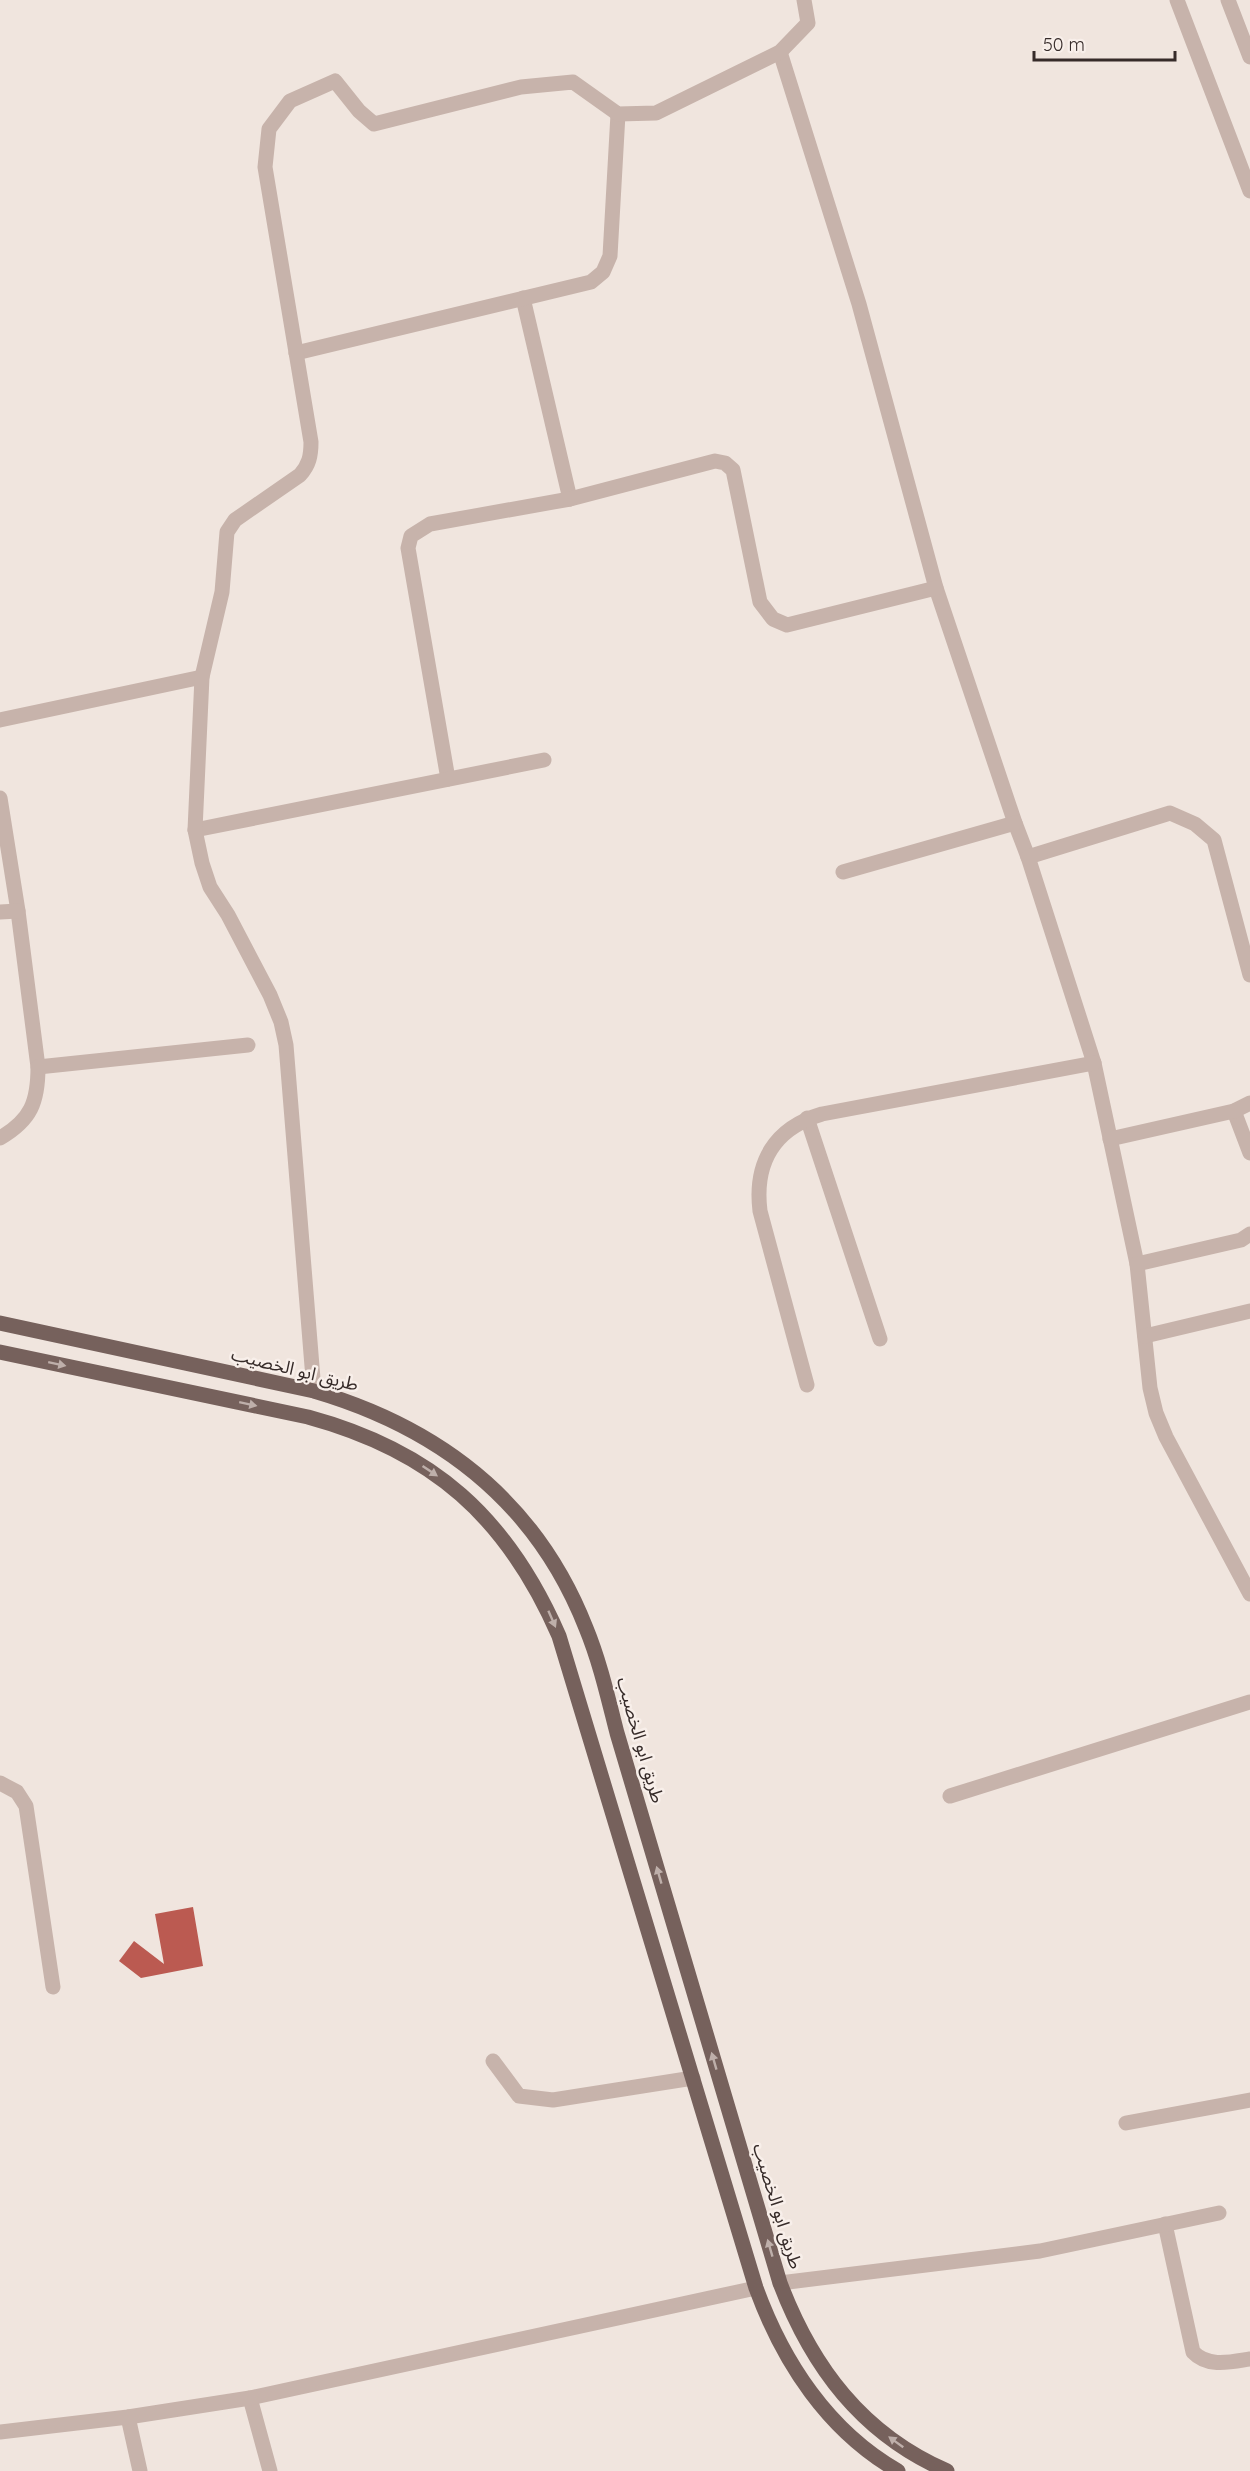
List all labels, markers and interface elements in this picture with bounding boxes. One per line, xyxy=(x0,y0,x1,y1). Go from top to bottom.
scale bar xyxy=(1034,24,1175,62)
text: 50 m xyxy=(1043,33,1085,56)
street label: طريق ابو الخصيب xyxy=(229,1342,361,1396)
one-way arrow xyxy=(48,1360,67,1369)
one-way arrow xyxy=(239,1400,258,1409)
one-way arrow xyxy=(421,1465,438,1476)
one-way arrow xyxy=(547,1611,556,1628)
street label: طريق ابو الخصيب xyxy=(612,1674,670,1806)
one-way arrow xyxy=(654,1865,663,1883)
one-way arrow xyxy=(709,2052,719,2071)
street label: طريق ابو الخصيب xyxy=(748,2140,808,2272)
one-way arrow xyxy=(765,2239,774,2257)
one-way arrow xyxy=(889,2437,904,2449)

